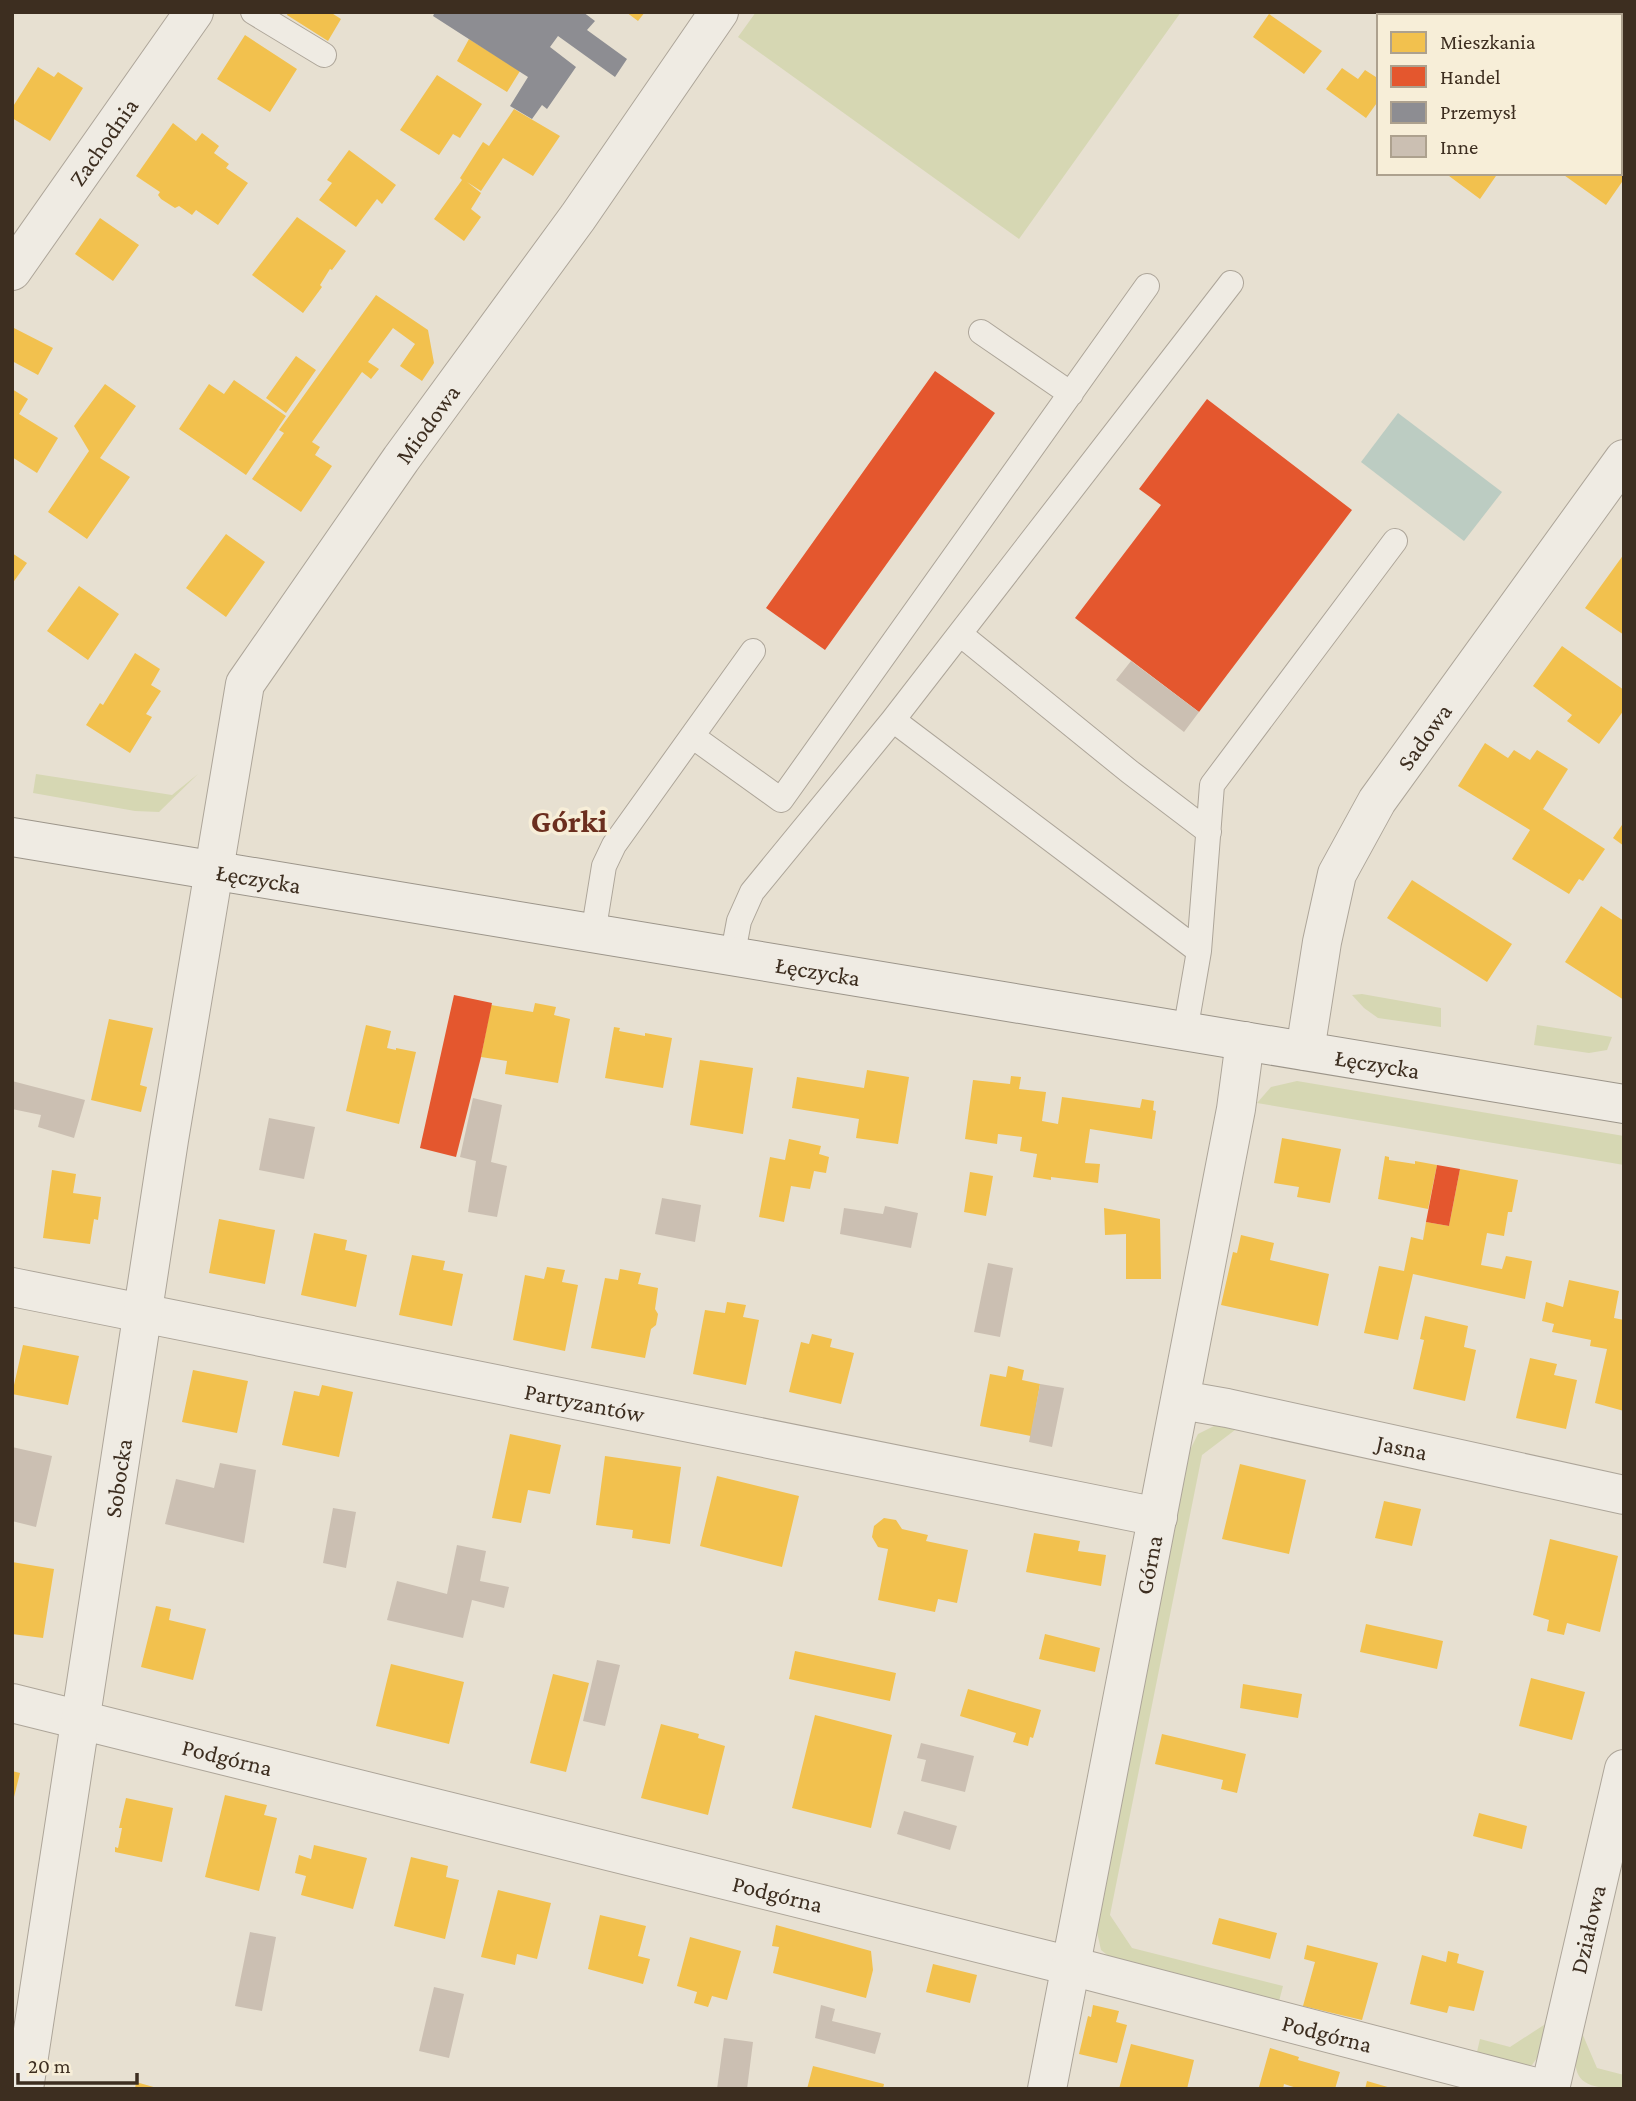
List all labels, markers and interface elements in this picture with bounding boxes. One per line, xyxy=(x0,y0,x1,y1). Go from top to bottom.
legend xyxy=(1377,14,1622,175)
text: Mieszkania xyxy=(1440,30,1536,54)
text: Handel xyxy=(1440,65,1501,89)
street label: Zachodnia xyxy=(63,93,143,191)
text: Przemysł xyxy=(1440,100,1517,124)
text: Inne xyxy=(1440,135,1478,159)
street label: Miodowa xyxy=(389,379,465,468)
street label: Sadowa xyxy=(1391,698,1457,775)
district label: Górki xyxy=(531,803,607,839)
street label: Łęczycka xyxy=(214,858,303,898)
street label: Łęczycka xyxy=(774,950,863,991)
street label: Łęczycka xyxy=(1333,1043,1422,1083)
street label: Partyzantów xyxy=(522,1377,647,1427)
street label: Jasna xyxy=(1372,1427,1430,1465)
street label: Sobocka xyxy=(98,1437,137,1520)
street label: Górna xyxy=(1129,1533,1167,1596)
street label: Podgórna xyxy=(180,1732,275,1781)
street label: Podgórna xyxy=(730,1869,826,1917)
street label: Działowa xyxy=(1564,1882,1610,1976)
street label: Podgórna xyxy=(1279,2008,1375,2057)
scale bar xyxy=(18,2042,136,2086)
text: 20 m xyxy=(28,2054,71,2078)

